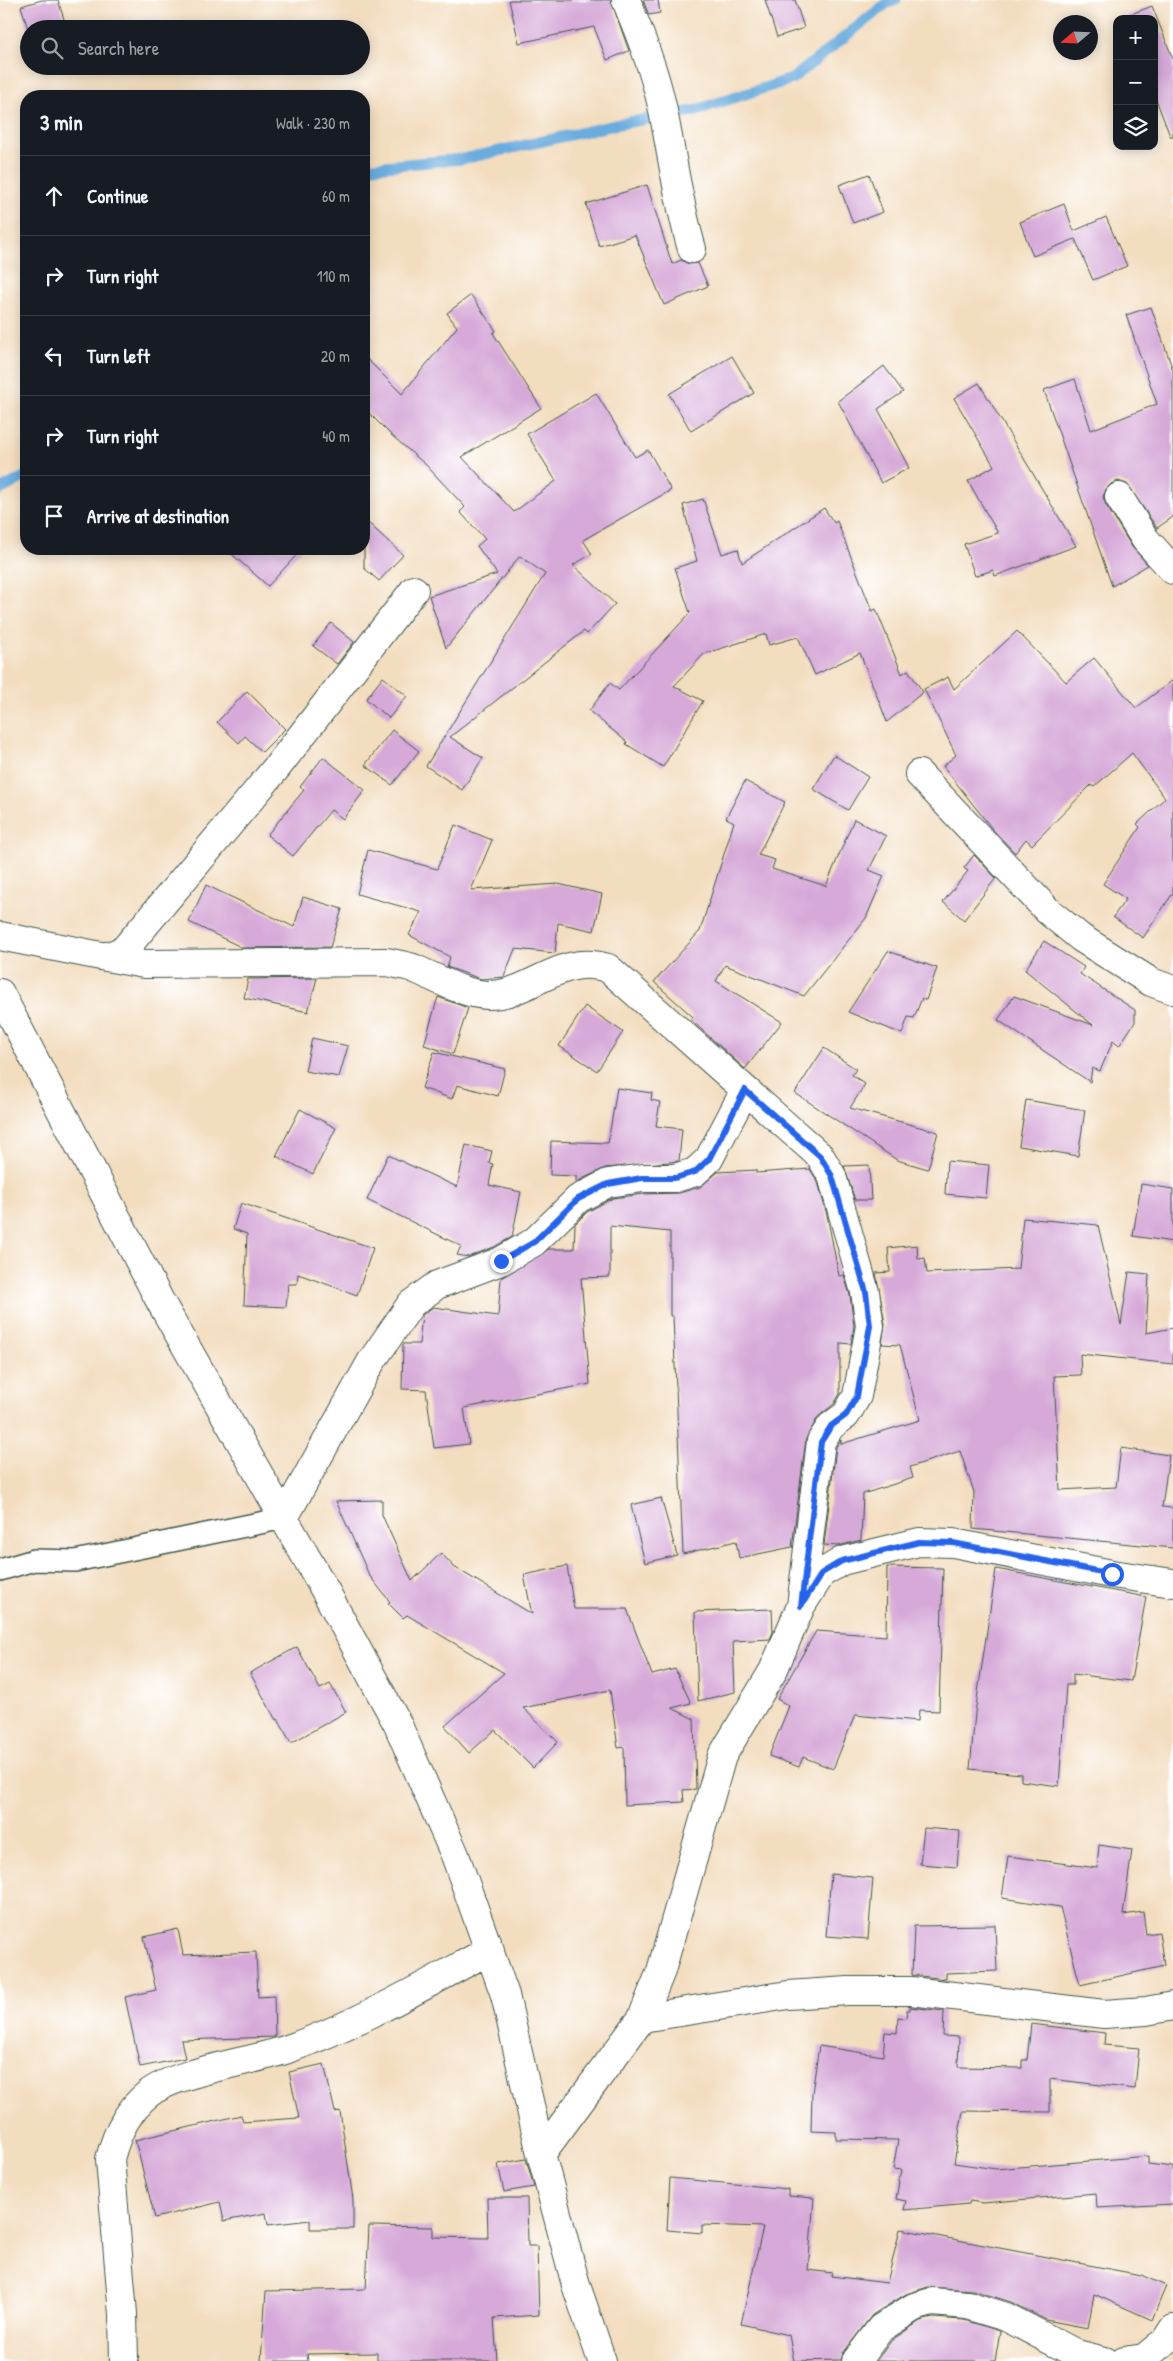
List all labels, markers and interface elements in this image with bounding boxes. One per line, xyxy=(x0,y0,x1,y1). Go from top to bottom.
north arrow xyxy=(1053,15,1098,60)
map controls xyxy=(1113,15,1158,150)
button: + xyxy=(1113,15,1158,60)
search box xyxy=(20,20,370,75)
icon: search xyxy=(38,34,66,62)
text: Search here xyxy=(78,35,159,61)
button: − xyxy=(1113,60,1158,105)
button: layers xyxy=(1113,105,1158,150)
text: 3 min xyxy=(40,108,83,137)
text: Walk · 230 m xyxy=(276,112,350,134)
icon: ahead xyxy=(40,182,68,210)
text: Continue xyxy=(87,183,148,209)
text: 60 m xyxy=(322,185,350,207)
icon: right xyxy=(40,262,68,290)
text: Turn right xyxy=(87,263,158,289)
text: 110 m xyxy=(317,265,350,287)
icon: left xyxy=(40,342,68,370)
text: Turn left xyxy=(87,343,150,369)
text: 20 m xyxy=(321,345,350,367)
icon: right xyxy=(40,422,68,450)
text: Turn right xyxy=(87,423,158,449)
text: 40 m xyxy=(322,425,350,447)
icon: arrive xyxy=(40,502,68,530)
text: Arrive at destination xyxy=(87,503,229,529)
route end xyxy=(490,1250,513,1273)
route start xyxy=(1101,1563,1124,1586)

